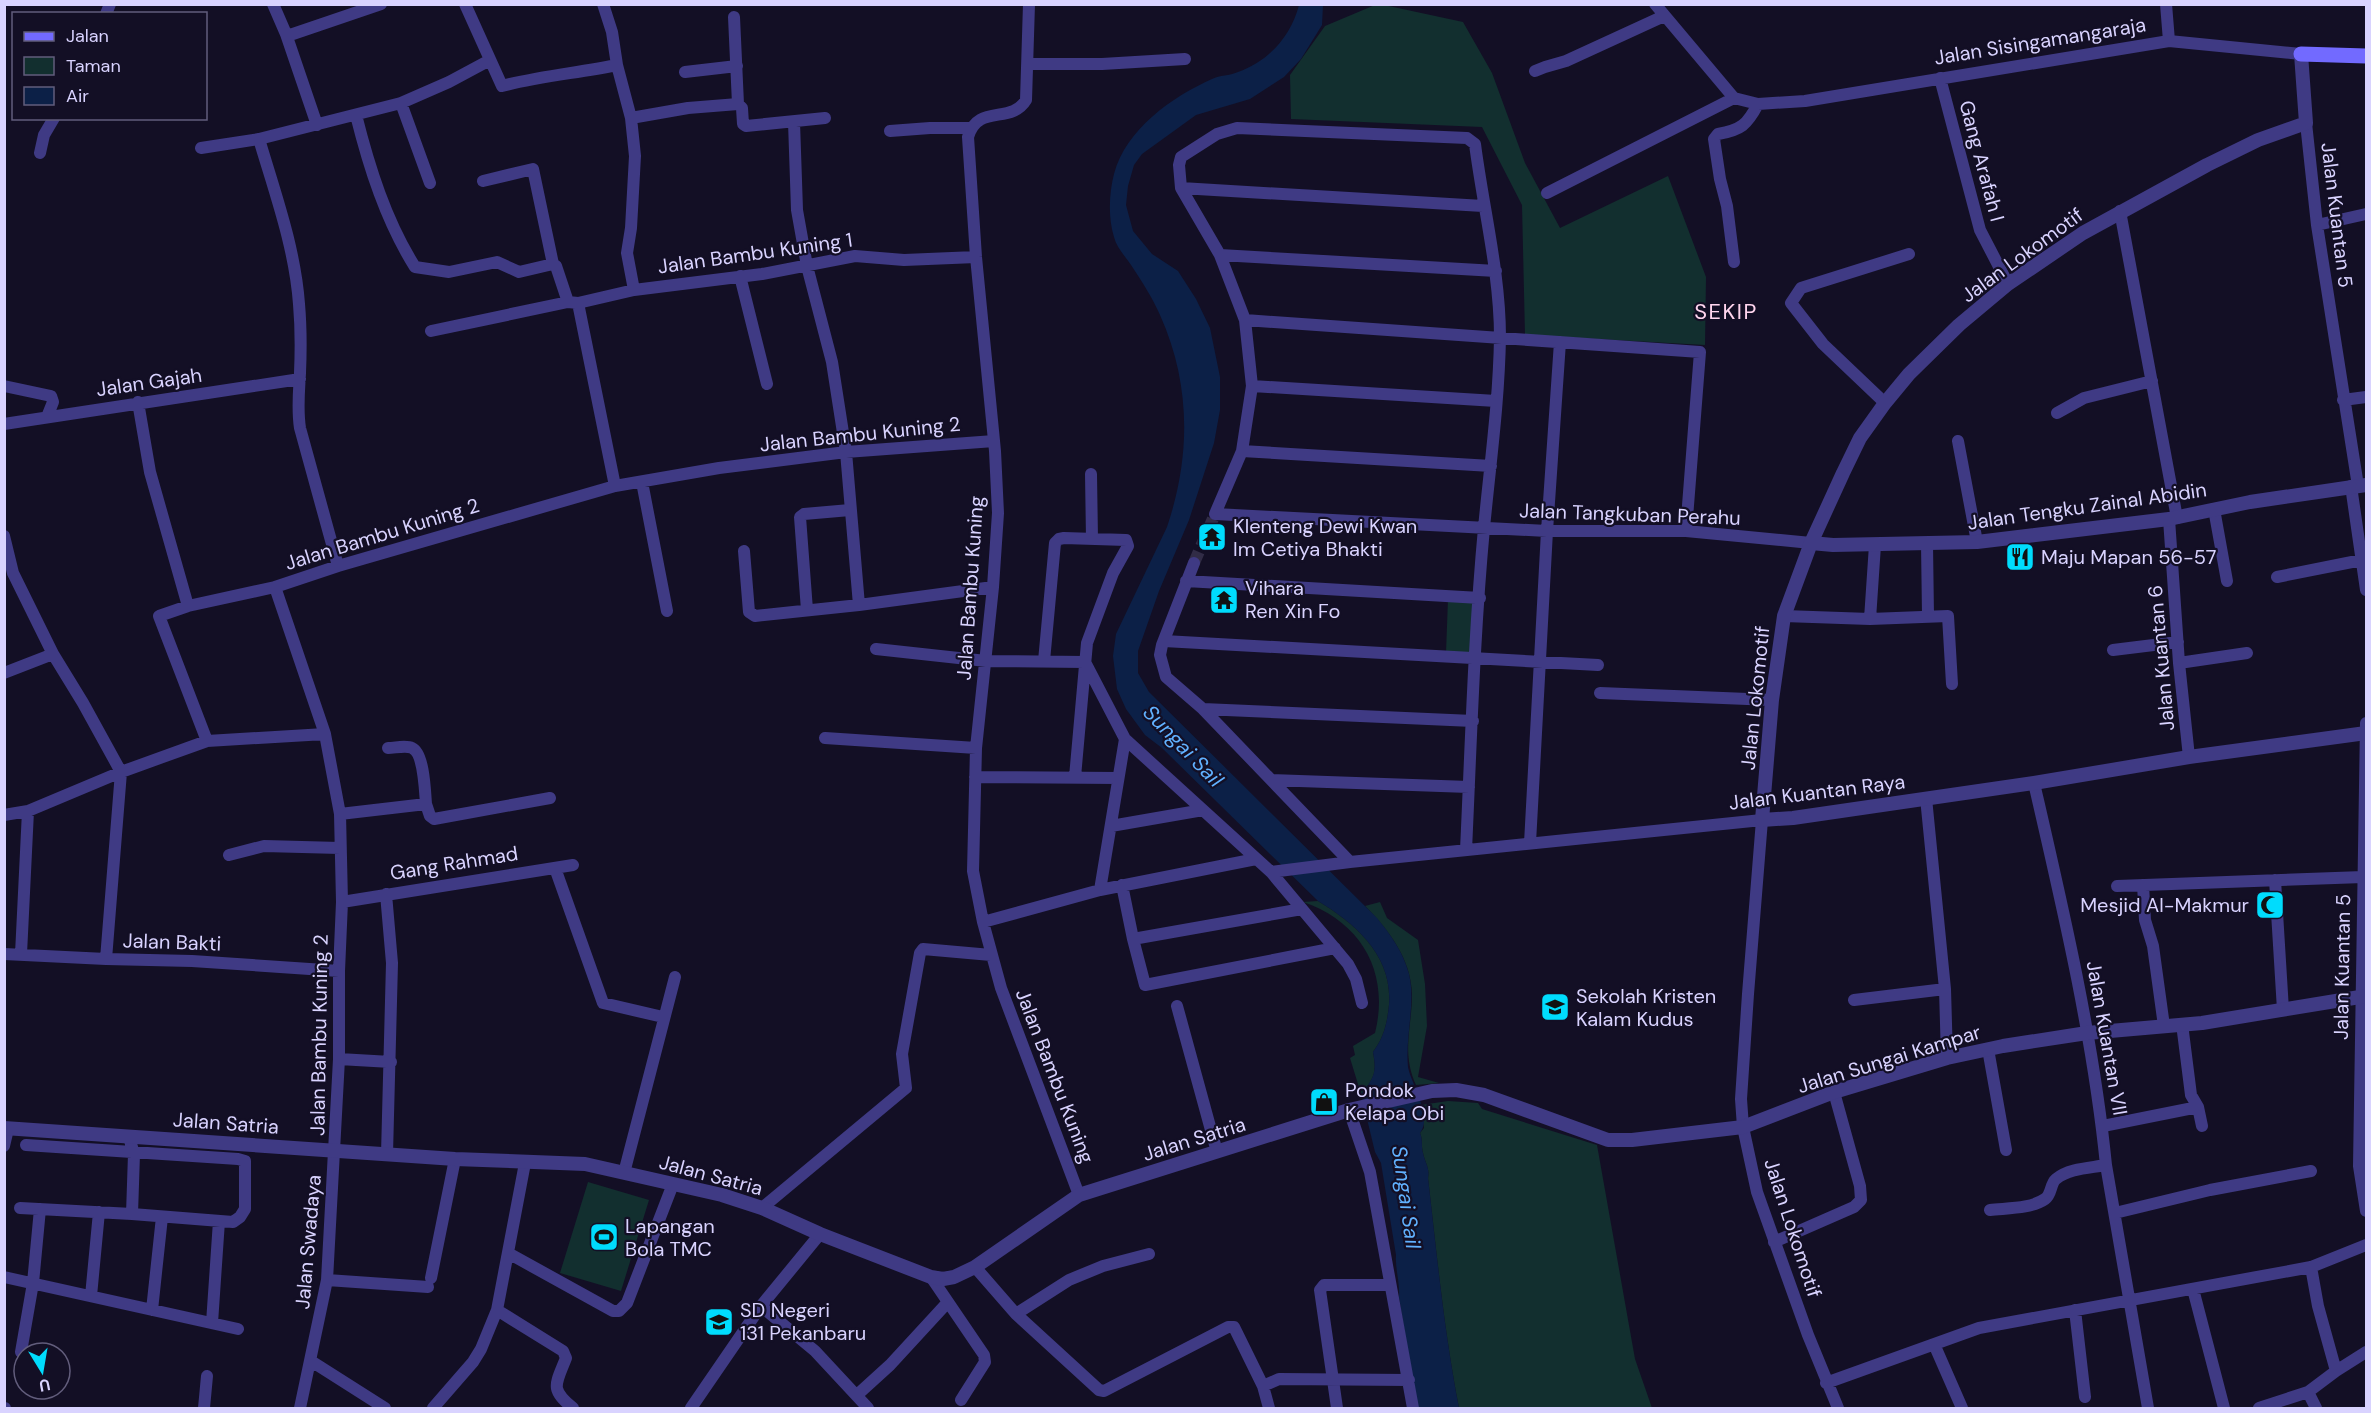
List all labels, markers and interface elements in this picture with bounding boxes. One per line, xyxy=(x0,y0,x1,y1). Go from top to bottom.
street label: Jalan Sisingamangaraja xyxy=(1932,11,2148,71)
legend xyxy=(12,12,207,120)
text: Jalan xyxy=(66,24,109,48)
text: Taman xyxy=(66,54,121,78)
text: Air xyxy=(66,84,89,108)
street label: Gang Arafah I xyxy=(1953,98,2011,224)
street label: Jalan Kuantan 5 xyxy=(2315,141,2359,289)
street label: Jalan Lokomotif xyxy=(1956,202,2088,308)
street label: Jalan Bambu Kuning 1 xyxy=(656,226,854,280)
district label: SEKIP xyxy=(1694,297,1758,326)
street label: Jalan Gajah xyxy=(95,362,203,402)
street label: Jalan Bambu Kuning 2 xyxy=(758,411,962,457)
street label: Jalan Tengku Zainal Abidin xyxy=(1966,476,2208,536)
street label: Jalan Bambu Kuning 2 xyxy=(282,492,482,576)
street label: Jalan Bambu Kuning xyxy=(951,495,989,681)
street label: Jalan Tangkuban Perahu xyxy=(1519,497,1741,531)
place label: Klenteng Dewi Kwan Im Cetiya Bhakti xyxy=(1233,513,1417,562)
temple icon: Klenteng Dewi Kwan Im Cetiya Bhakti xyxy=(1196,521,1228,553)
restaurant icon: Maju Mapan 56-57 xyxy=(2004,541,2036,573)
place label: Maju Mapan 56-57 xyxy=(2041,544,2216,570)
place label: Vihara Ren Xin Fo xyxy=(1245,575,1340,624)
temple icon: Vihara Ren Xin Fo xyxy=(1208,584,1240,616)
street label: Jalan Kuantan 6 xyxy=(2142,584,2180,732)
street label: Jalan Lokomotif xyxy=(1734,624,1776,771)
water label: Sungai Sail xyxy=(1137,699,1229,793)
street label: Jalan Kuantan Raya xyxy=(1727,768,1907,816)
street label: Gang Rahmad xyxy=(388,840,520,886)
mosque icon: Mesjid Al-Makmur xyxy=(2254,889,2286,921)
place label: Mesjid Al-Makmur xyxy=(2080,892,2249,918)
street label: Jalan Kuantan 5 xyxy=(2328,894,2356,1040)
street label: Jalan Bakti xyxy=(122,927,222,957)
street label: Jalan Bambu Kuning 2 xyxy=(304,934,334,1136)
street label: Jalan Kuantan VII xyxy=(2081,959,2133,1117)
place label: Sekolah Kristen Kalam Kudus xyxy=(1576,983,1716,1032)
street label: Jalan Bambu Kuning xyxy=(1010,985,1100,1167)
school or university icon: Sekolah Kristen Kalam Kudus xyxy=(1539,991,1571,1023)
street label: Jalan Sungai Kampar xyxy=(1794,1019,1984,1099)
place label: Pondok Kelapa Obi xyxy=(1345,1077,1444,1126)
shop icon: Pondok Kelapa Obi xyxy=(1308,1086,1340,1118)
street label: Jalan Satria xyxy=(172,1106,280,1140)
street label: Jalan Satria xyxy=(1139,1111,1249,1167)
water label: Sungai Sail xyxy=(1385,1143,1427,1251)
street label: Jalan Satria xyxy=(656,1149,766,1201)
street label: Jalan Lokomotif xyxy=(1758,1155,1828,1301)
street label: Jalan Swadaya xyxy=(289,1174,327,1310)
place label: Lapangan Bola TMC xyxy=(625,1213,715,1262)
sports icon: Lapangan Bola TMC xyxy=(588,1221,620,1253)
place label: SD Negeri 131 Pekanbaru xyxy=(740,1297,866,1346)
school or university icon: SD Negeri 131 Pekanbaru xyxy=(703,1306,735,1338)
north arrow xyxy=(12,1341,72,1401)
text: U xyxy=(37,1374,52,1397)

